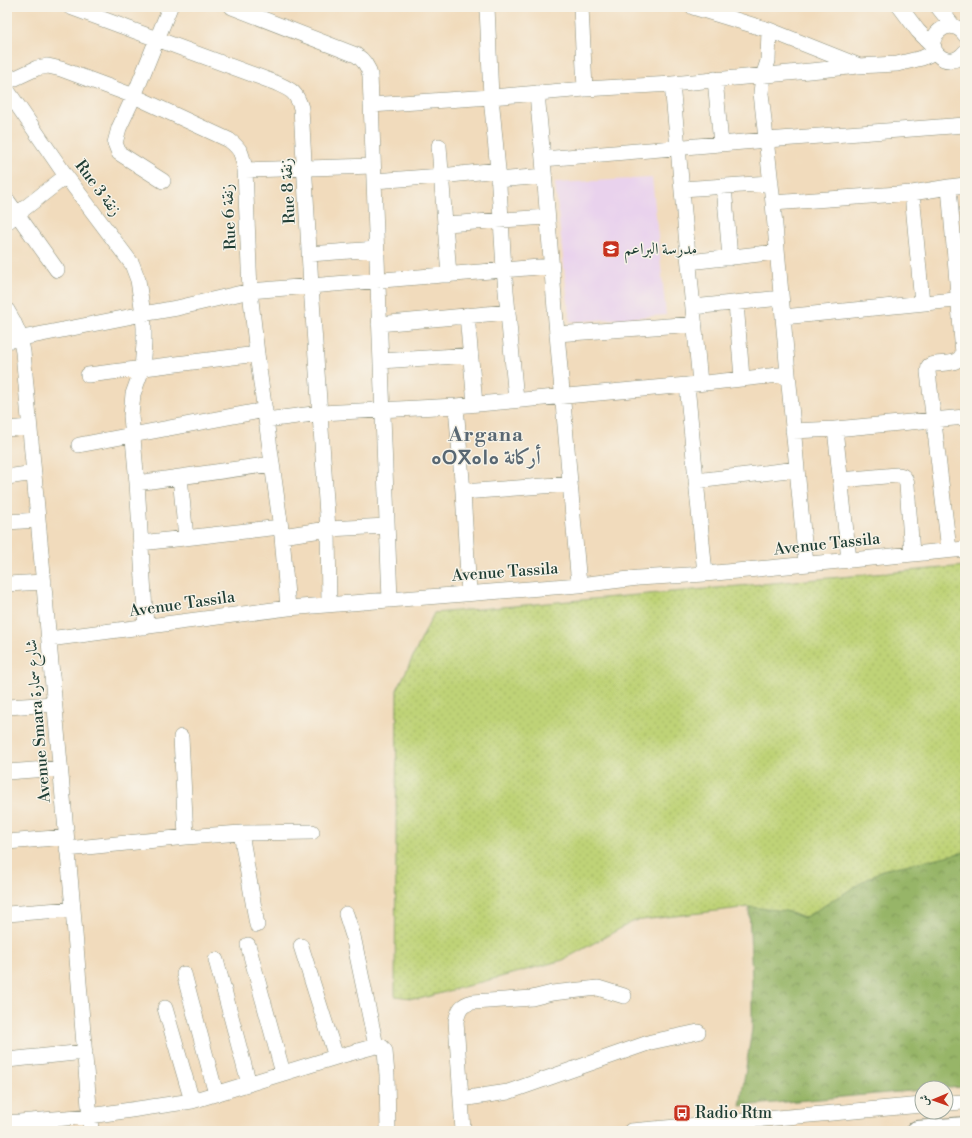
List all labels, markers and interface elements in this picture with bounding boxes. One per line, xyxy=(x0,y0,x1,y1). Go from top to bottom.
street label: Rue 3 زنقة xyxy=(70,156,126,220)
street label: Rue 8 زنقة xyxy=(276,157,300,225)
street label: Rue 6 زنقة xyxy=(217,183,241,251)
school or university icon: مدرسة البراعم xyxy=(601,239,621,259)
place label: مدرسة البراعم xyxy=(624,239,697,264)
district label: Argana ⴰⵔⴳⴰⵏⴰ أركانة xyxy=(431,423,541,471)
street label: Avenue Tassila xyxy=(772,528,882,560)
street label: Avenue Tassila xyxy=(450,558,560,586)
street label: Avenue Tassila xyxy=(127,587,237,621)
street label: Avenue Smara شارع سمارة xyxy=(21,638,58,804)
north arrow xyxy=(914,1080,954,1120)
text: ش xyxy=(918,1095,932,1106)
bus stop icon: Radio Rtm xyxy=(672,1103,692,1123)
place label: Radio Rtm xyxy=(695,1103,772,1123)

